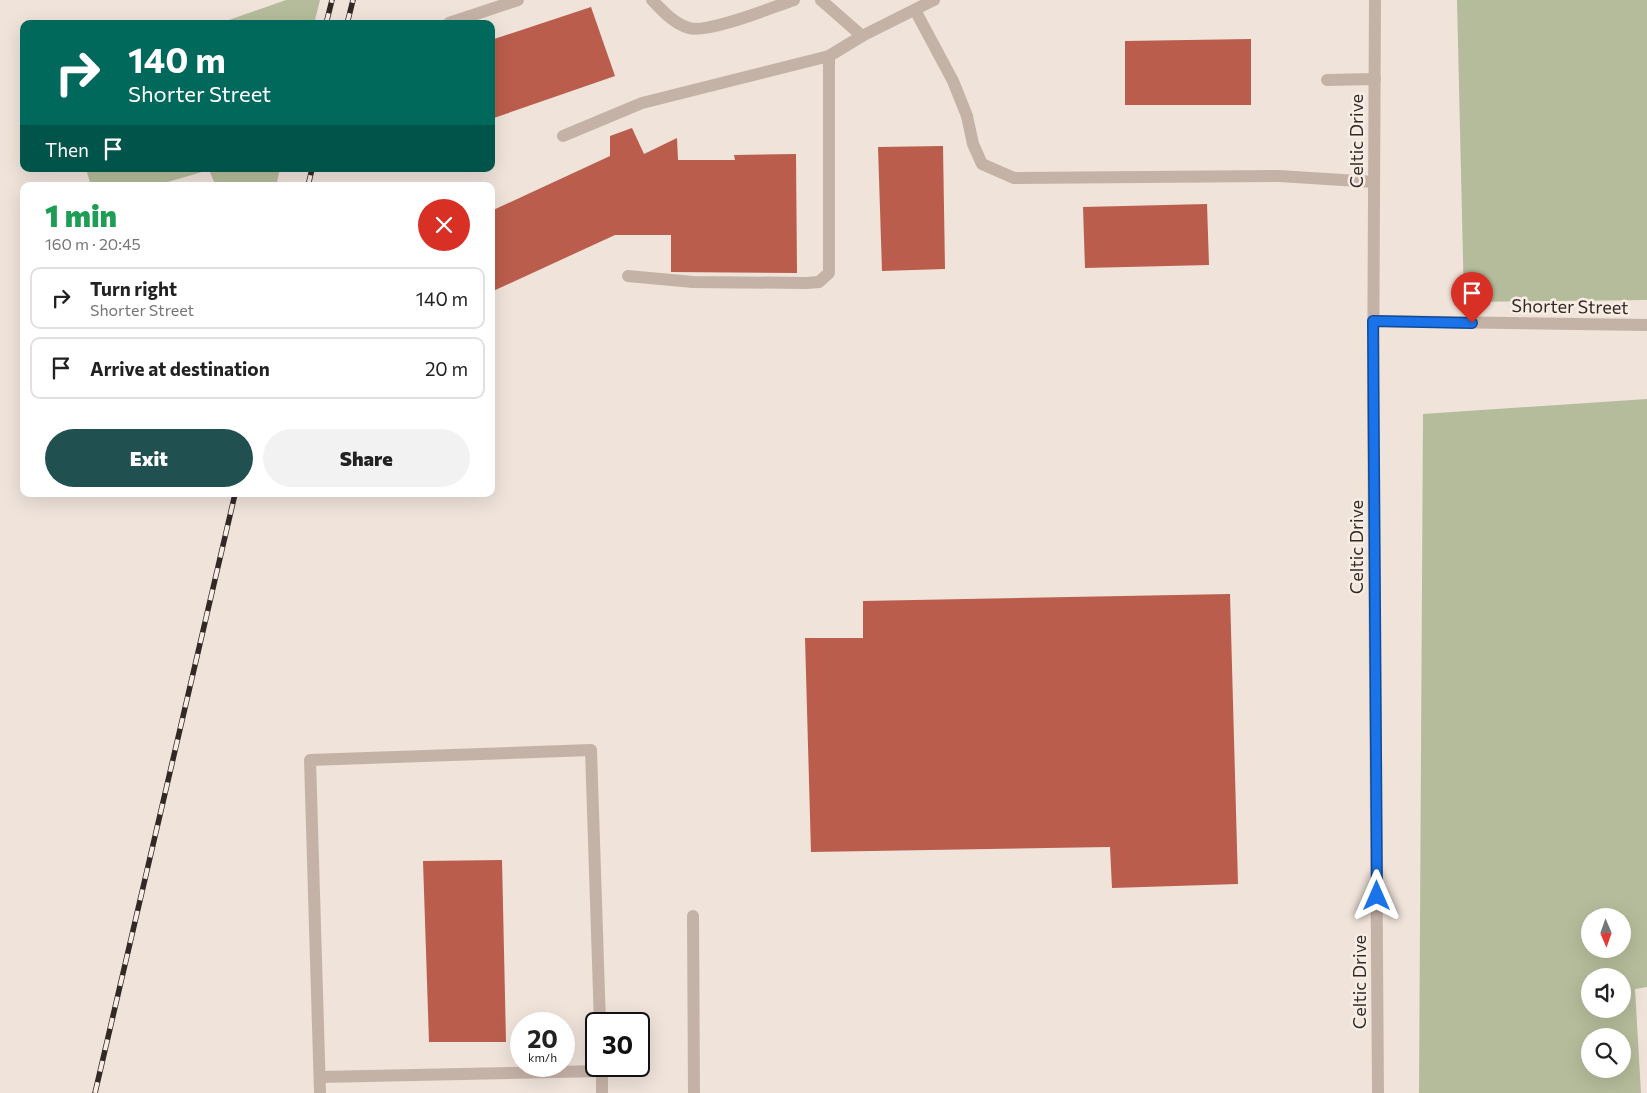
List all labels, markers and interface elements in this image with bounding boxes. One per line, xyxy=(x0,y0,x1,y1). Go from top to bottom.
text: 140 m xyxy=(128,37,226,80)
icon: right xyxy=(45,40,110,105)
text: Shorter Street xyxy=(128,80,271,107)
street label: Celtic Drive xyxy=(1345,94,1367,188)
icon: arrive xyxy=(99,135,127,163)
text: Then xyxy=(45,138,89,161)
text: 1 min xyxy=(45,196,117,233)
button: close xyxy=(418,199,470,251)
text: 160 m · 20:45 xyxy=(45,234,141,253)
pin xyxy=(1451,272,1493,323)
text: Turn right xyxy=(90,277,177,300)
icon: arrive xyxy=(1458,279,1486,307)
icon: right xyxy=(47,284,75,312)
text: 140 m xyxy=(416,287,468,310)
street label: Shorter Street xyxy=(1511,294,1629,318)
text: Shorter Street xyxy=(90,300,194,319)
icon: arrive xyxy=(47,354,75,382)
text: Arrive at destination xyxy=(90,357,270,380)
text: 20 m xyxy=(425,357,468,380)
button: Exit xyxy=(45,429,253,487)
button: Share xyxy=(263,429,470,487)
street label: Celtic Drive xyxy=(1345,500,1367,594)
position arrow xyxy=(1350,869,1402,921)
north arrow xyxy=(1581,908,1631,958)
map controls xyxy=(1581,908,1631,1078)
street label: Celtic Drive xyxy=(1348,935,1370,1029)
button: sound xyxy=(1581,968,1631,1018)
speed limit sign: 30 xyxy=(585,1012,650,1077)
text: 20 xyxy=(527,1023,558,1053)
button: search xyxy=(1581,1028,1631,1078)
text: km/h xyxy=(528,1050,557,1064)

